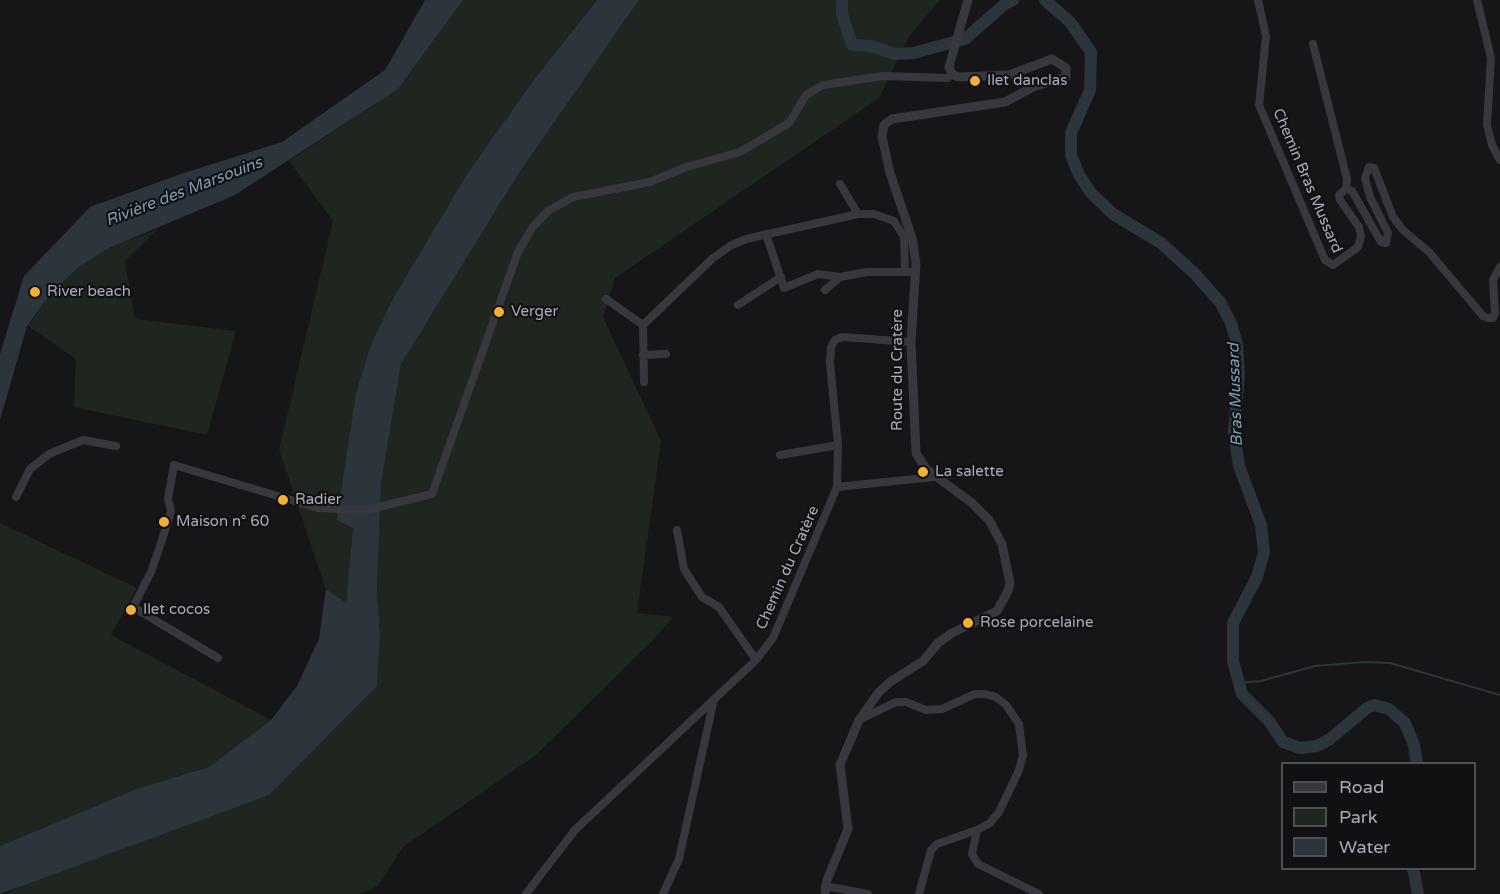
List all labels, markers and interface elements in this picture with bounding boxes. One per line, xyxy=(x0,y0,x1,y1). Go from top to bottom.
place label: Ilet danclas xyxy=(987,72,1067,90)
marker: Ilet danclas xyxy=(968,74,982,88)
street label: Chemin Bras Mussard xyxy=(1268,106,1346,256)
water label: Rivière des Marsouins xyxy=(103,153,265,231)
place label: River beach xyxy=(47,283,131,301)
marker: River beach xyxy=(28,285,42,299)
place label: Verger xyxy=(511,303,558,321)
marker: Verger xyxy=(492,305,506,319)
street label: Route du Cratère xyxy=(889,309,907,431)
water label: Bras Mussard xyxy=(1225,343,1247,447)
place label: La salette xyxy=(935,463,1004,481)
marker: La salette xyxy=(916,465,930,479)
place label: Radier xyxy=(295,491,342,509)
marker: Radier xyxy=(276,493,290,507)
street label: Chemin du Cratère xyxy=(753,503,823,633)
place label: Maison n° 60 xyxy=(176,513,269,531)
marker: Maison n° 60 xyxy=(157,515,171,529)
place label: Ilet cocos xyxy=(143,601,210,619)
marker: Ilet cocos xyxy=(124,603,138,617)
place label: Rose porcelaine xyxy=(980,614,1093,632)
marker: Rose porcelaine xyxy=(961,616,975,630)
legend xyxy=(1281,762,1476,870)
text: Road xyxy=(1339,776,1384,798)
text: Park xyxy=(1339,806,1377,828)
text: Water xyxy=(1339,836,1390,858)

